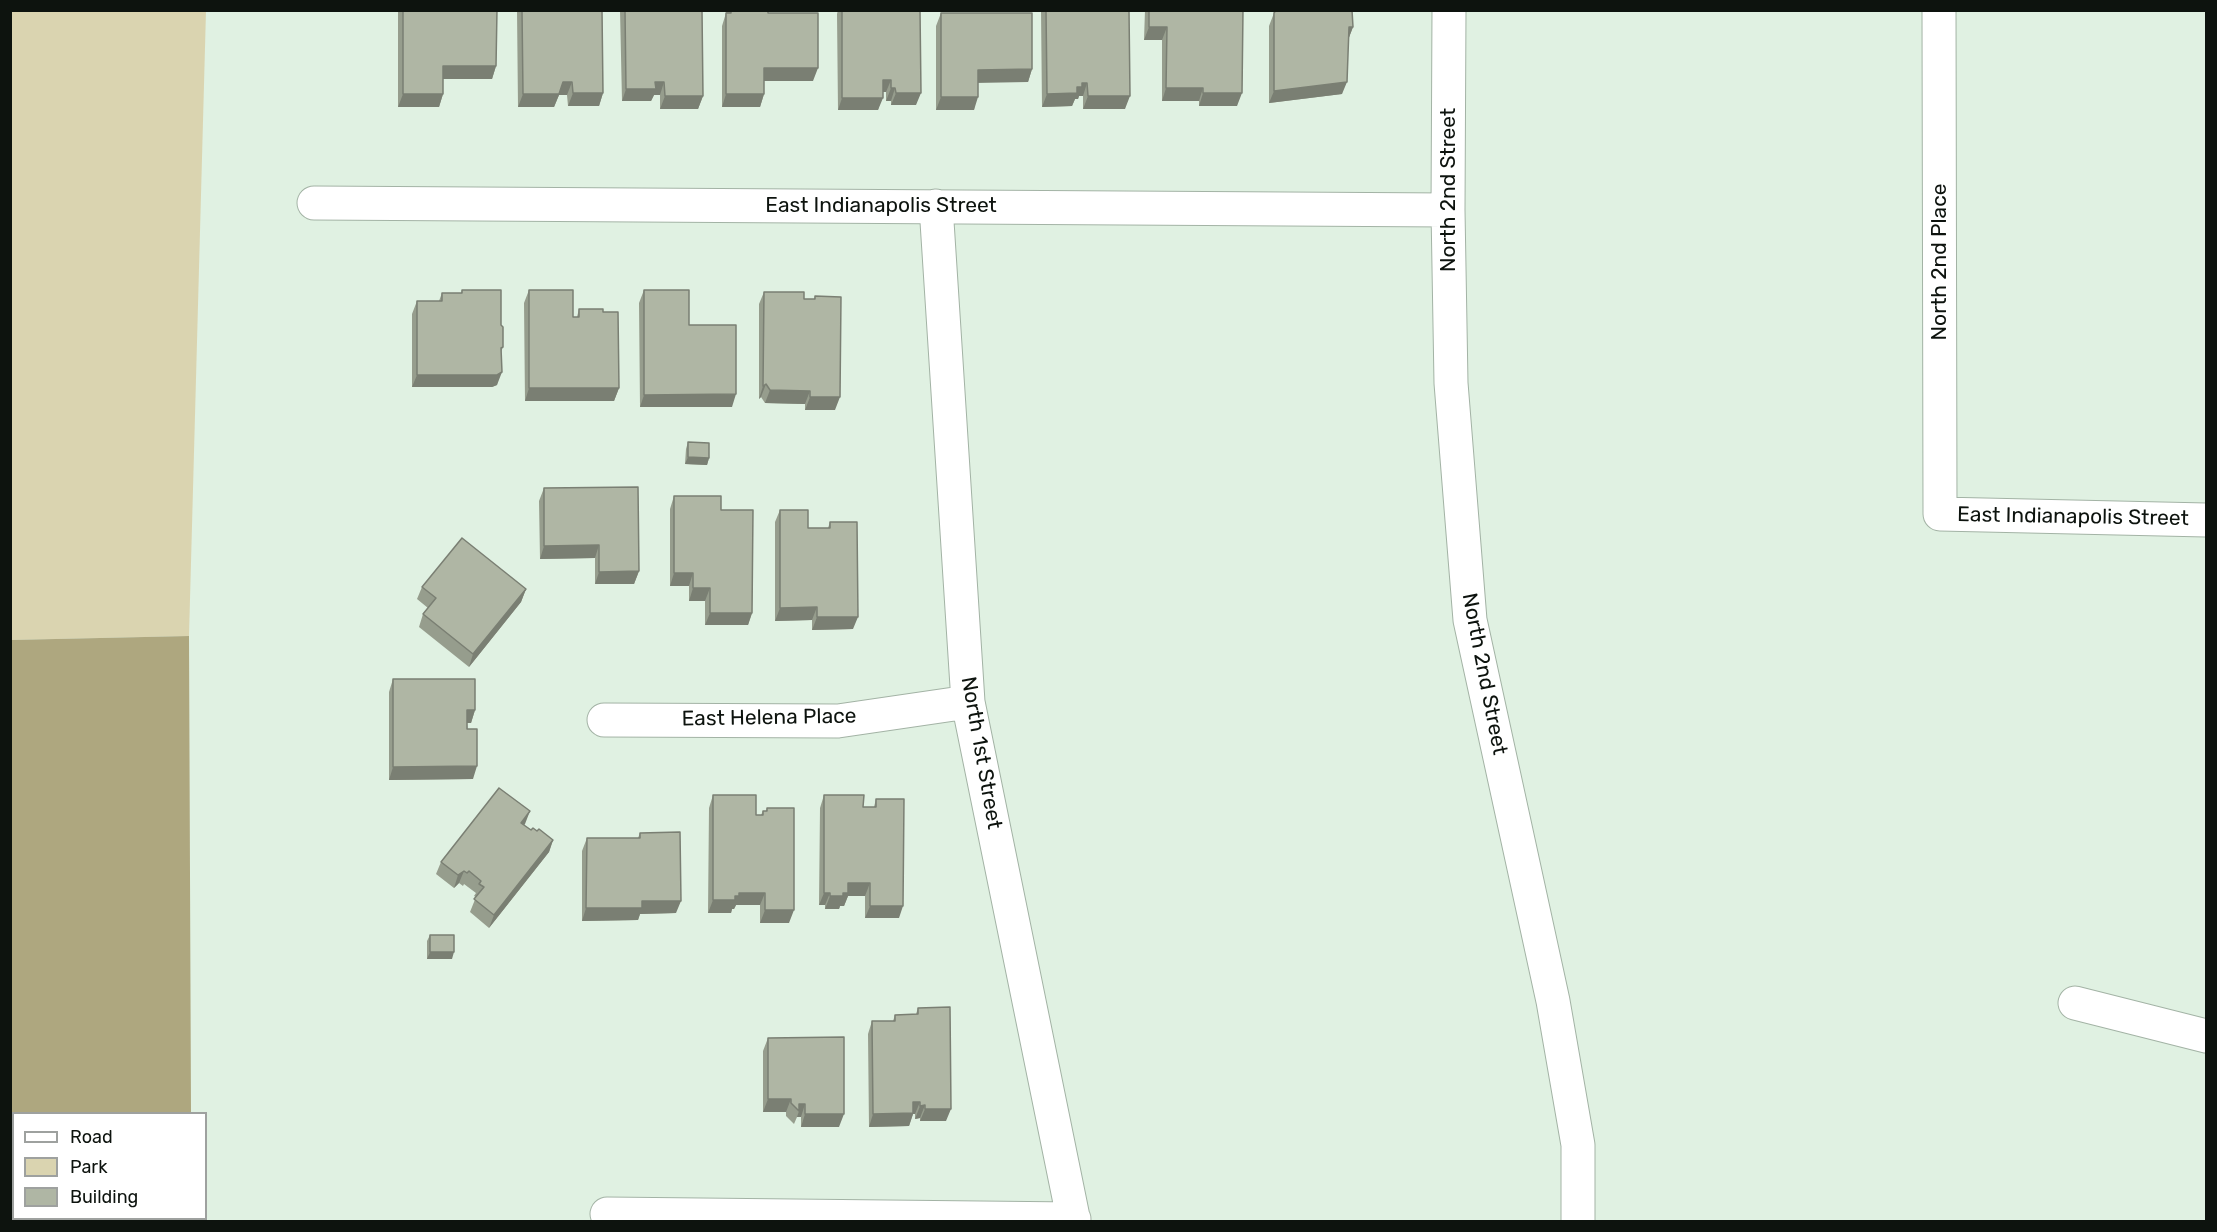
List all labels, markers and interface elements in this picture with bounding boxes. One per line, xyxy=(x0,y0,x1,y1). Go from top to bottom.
street label: North 2nd Street xyxy=(1436,108,1462,272)
street label: North 2nd Place xyxy=(1927,184,1953,340)
street label: East Indianapolis Street xyxy=(765,193,997,219)
street label: East Indianapolis Street xyxy=(1957,502,2189,532)
street label: North 2nd Street xyxy=(1456,591,1512,757)
street label: North 1st Street xyxy=(955,675,1007,831)
street label: East Helena Place xyxy=(681,704,857,732)
legend xyxy=(12,1112,207,1220)
text: Road xyxy=(70,1126,113,1148)
text: Park xyxy=(70,1156,107,1178)
text: Building xyxy=(70,1186,138,1208)

